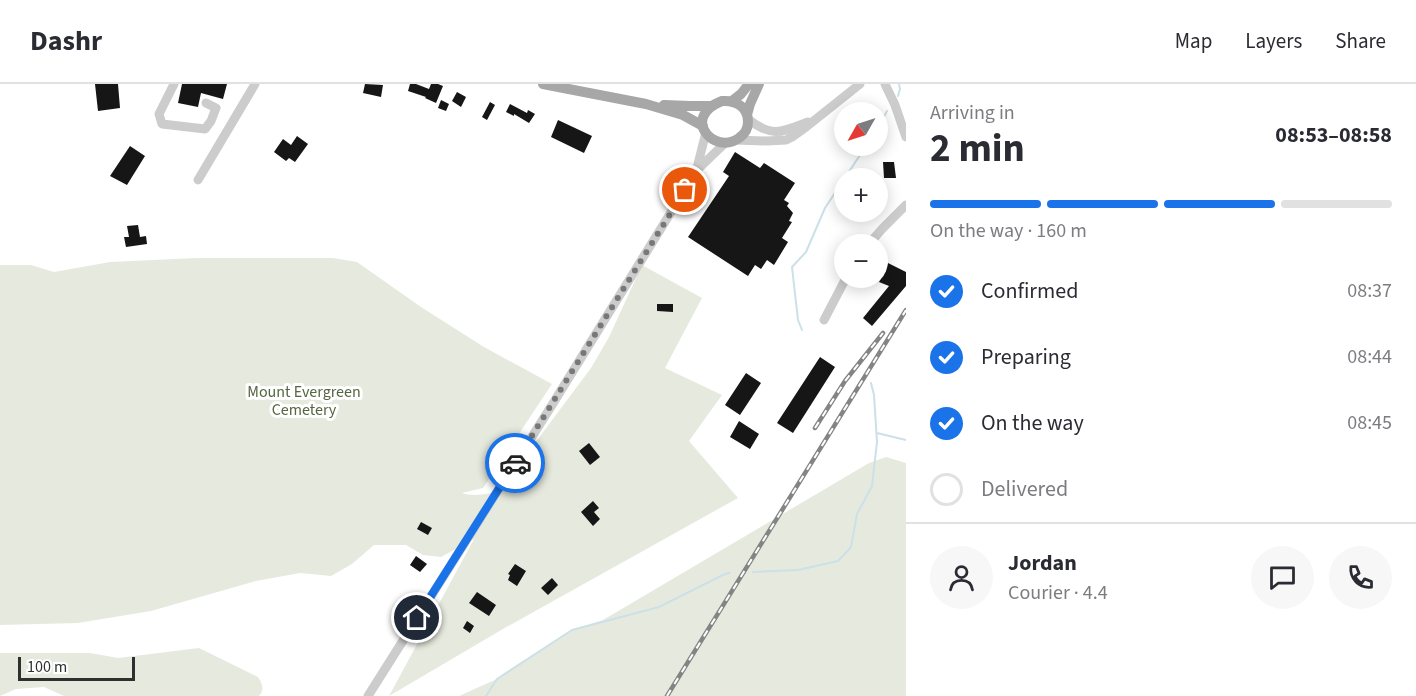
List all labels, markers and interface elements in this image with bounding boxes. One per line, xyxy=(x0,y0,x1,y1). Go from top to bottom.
text: Dashr xyxy=(30,21,102,61)
text: Map xyxy=(1175,26,1212,56)
text: Layers xyxy=(1245,26,1302,56)
text: Share xyxy=(1335,26,1386,56)
text: Arriving in xyxy=(930,99,1015,127)
north arrow xyxy=(834,102,888,156)
map controls xyxy=(834,102,888,288)
text: 08:53–08:58 xyxy=(1275,119,1392,151)
text: 2 min xyxy=(930,121,1025,177)
pin xyxy=(659,164,710,215)
button: + xyxy=(834,168,888,222)
icon: bag xyxy=(668,173,701,206)
text: On the way · 160 m xyxy=(930,217,1087,245)
button: − xyxy=(834,234,888,288)
icon: check xyxy=(930,275,963,308)
text: Confirmed xyxy=(981,275,1078,307)
text: 08:37 xyxy=(1347,277,1392,305)
icon: check xyxy=(930,341,963,374)
text: Preparing xyxy=(981,341,1071,373)
text: 08:44 xyxy=(1347,343,1392,371)
park label: Mount Evergreen Cemetery xyxy=(247,381,361,421)
icon: check xyxy=(930,407,963,440)
text: On the way xyxy=(981,407,1084,439)
text: 08:45 xyxy=(1347,409,1392,437)
courier xyxy=(485,433,545,493)
icon: car xyxy=(499,447,532,480)
text: Delivered xyxy=(981,473,1068,505)
button: person xyxy=(930,546,993,609)
button: chat xyxy=(1251,546,1314,609)
button: phone xyxy=(1329,546,1392,609)
text: Jordan xyxy=(1008,547,1077,579)
text: Courier · 4.4 xyxy=(1008,579,1108,607)
pin xyxy=(391,592,442,643)
icon: home xyxy=(400,601,433,634)
scale bar xyxy=(18,654,135,682)
text: 100 m xyxy=(27,656,67,678)

